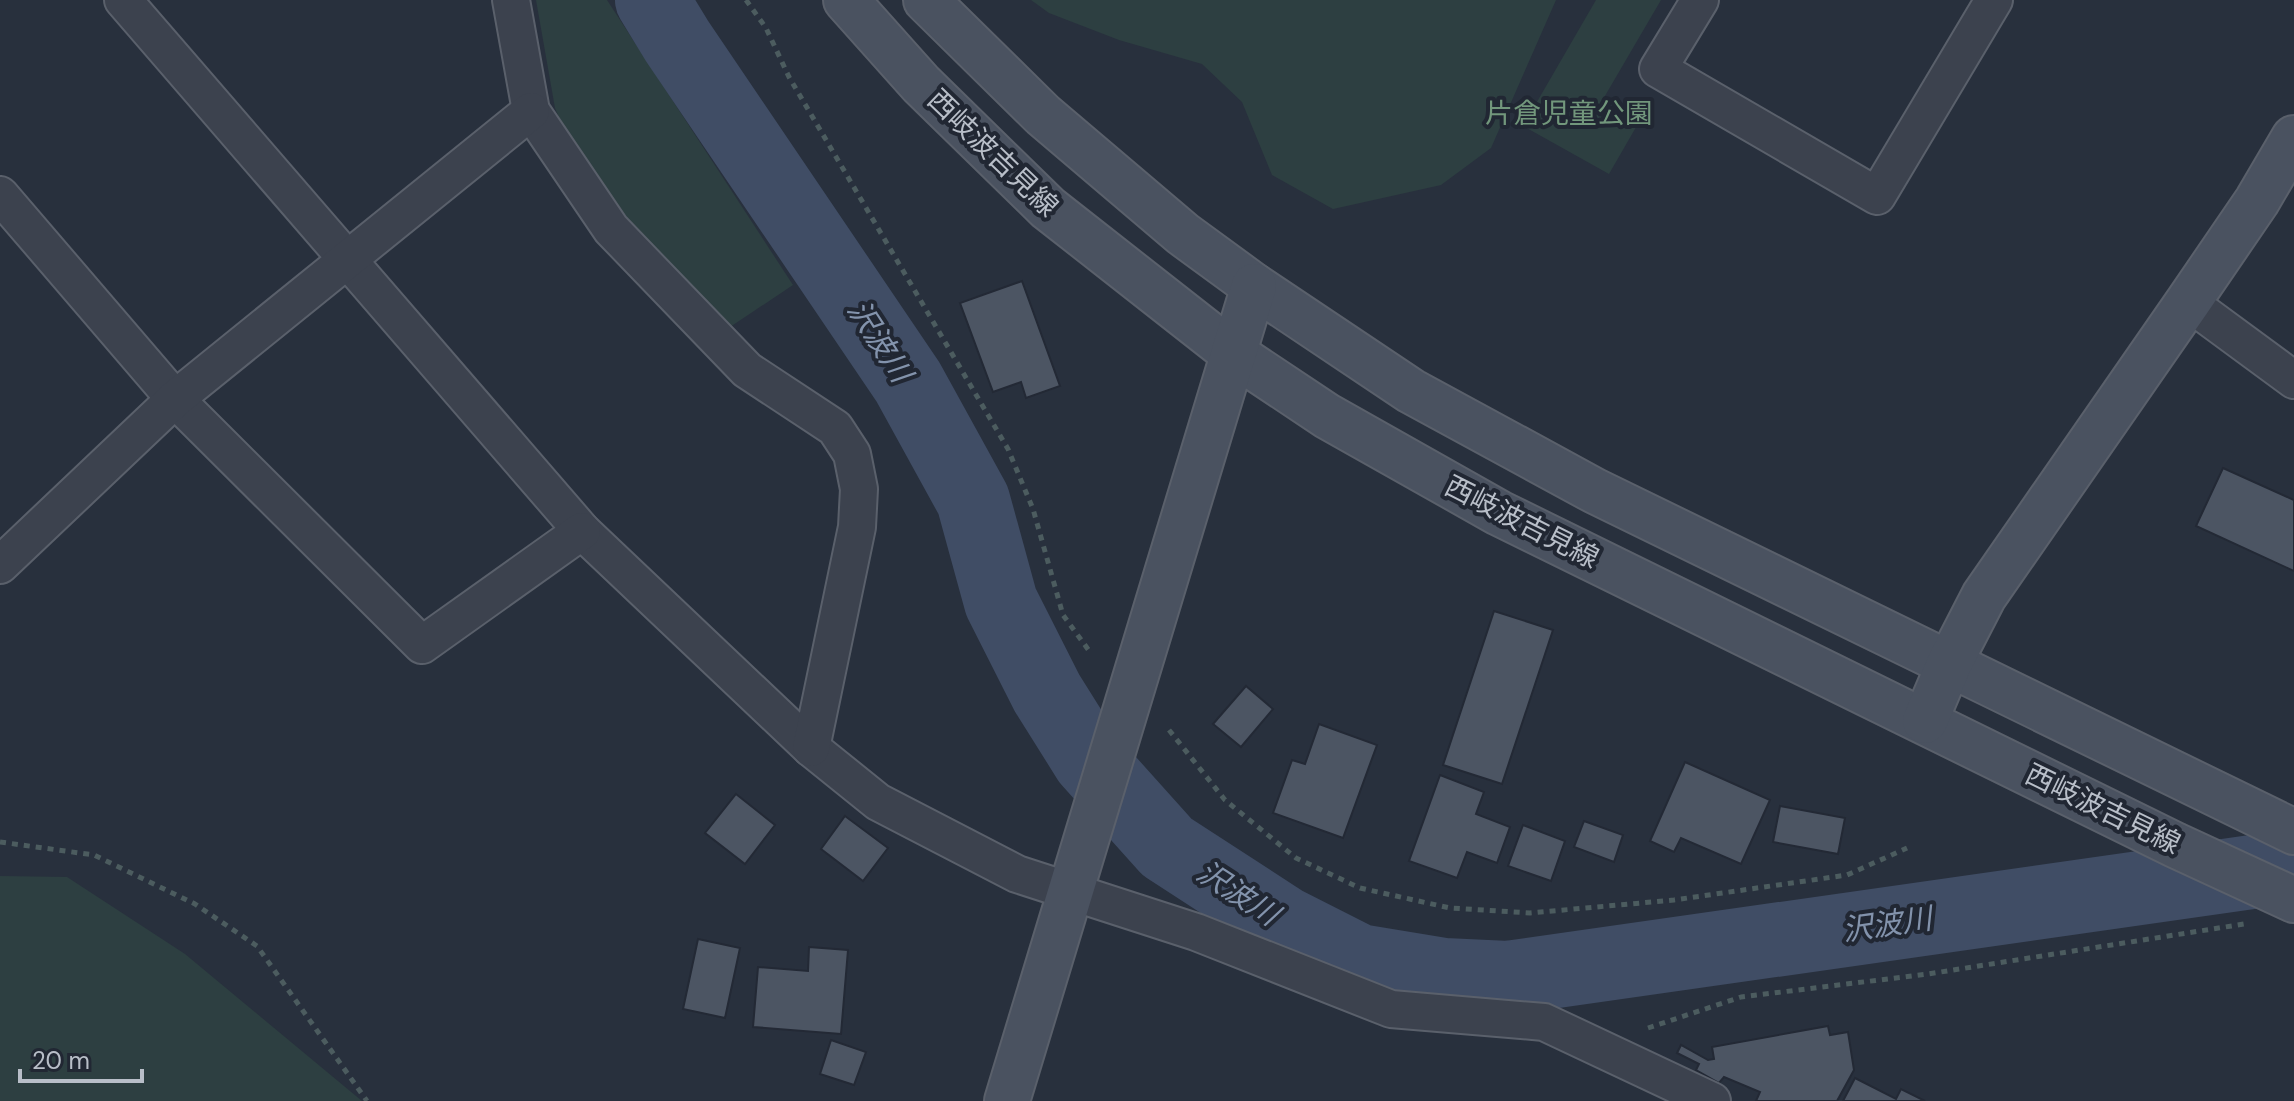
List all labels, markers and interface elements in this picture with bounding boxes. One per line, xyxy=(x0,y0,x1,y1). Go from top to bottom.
street label: 西岐波吉見線 xyxy=(920,81,1066,225)
park label: 片倉児童公園 xyxy=(1485,95,1653,132)
water label: 沢波川 xyxy=(839,293,922,392)
street label: 西岐波吉見線 xyxy=(1439,467,1605,577)
street label: 西岐波吉見線 xyxy=(2019,756,2187,862)
water label: 沢波川 xyxy=(1190,852,1289,935)
water label: 沢波川 xyxy=(1840,898,1937,950)
scale bar xyxy=(20,1033,142,1083)
text: 20 m xyxy=(32,1045,90,1076)

